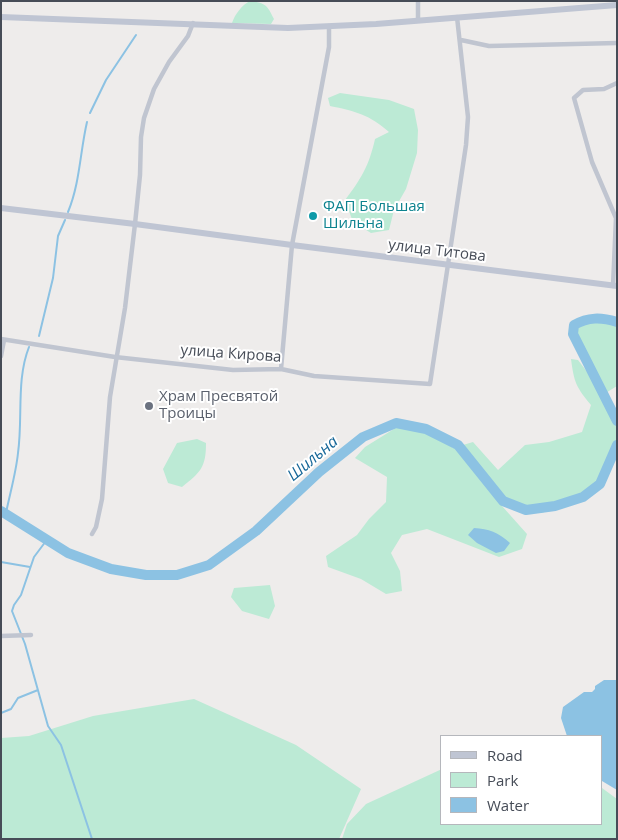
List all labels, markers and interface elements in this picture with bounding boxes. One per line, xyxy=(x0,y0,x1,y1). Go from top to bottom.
place label: ФАП Большая Шильна xyxy=(323,198,425,233)
marker: ФАП Большая Шильна xyxy=(307,210,319,222)
street label: улица Титова xyxy=(387,236,487,266)
street label: улица Кирова xyxy=(180,341,282,367)
place label: Храм Пресвятой Троицы xyxy=(159,388,278,423)
marker: Храм Пресвятой Троицы xyxy=(143,400,155,412)
water label: Шильна xyxy=(284,432,342,486)
legend xyxy=(440,735,603,825)
text: Road xyxy=(487,745,523,765)
text: Park xyxy=(487,770,518,790)
text: Water xyxy=(487,795,529,815)

